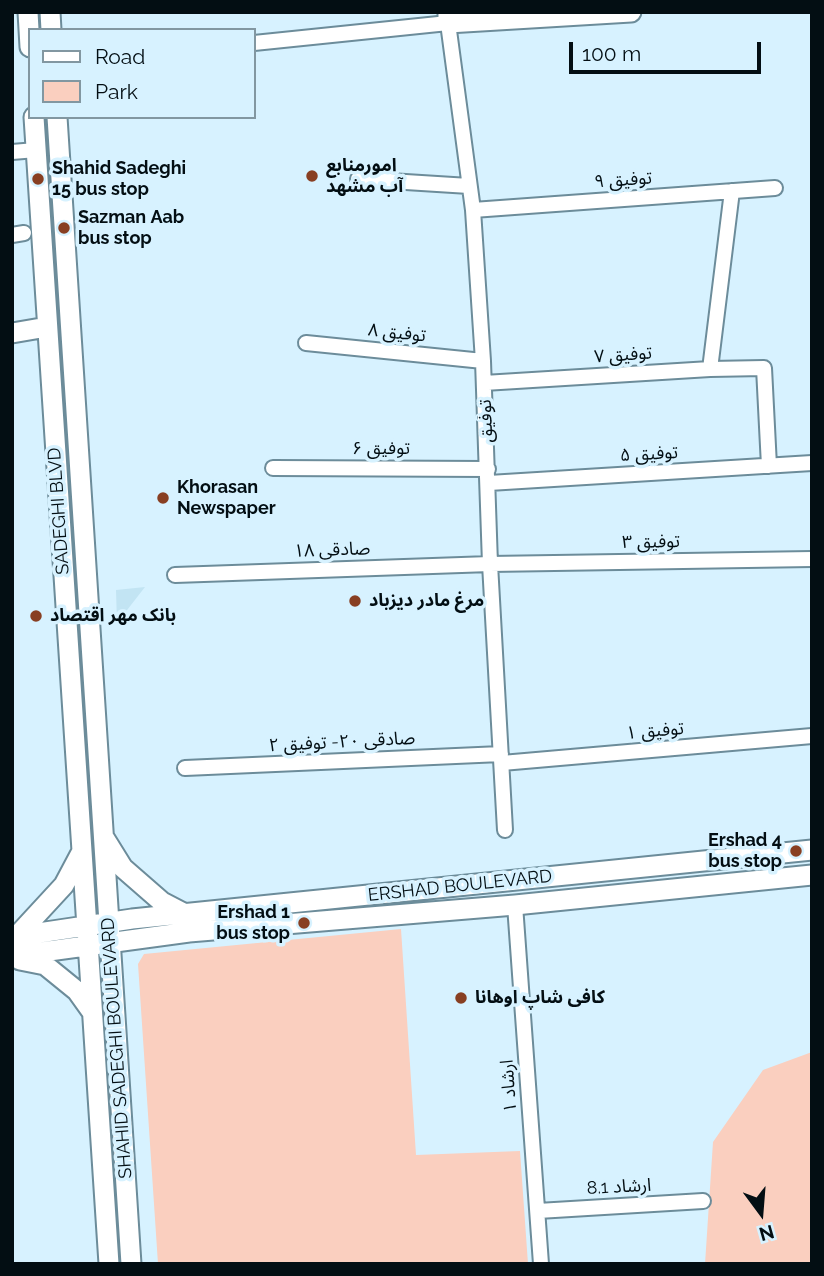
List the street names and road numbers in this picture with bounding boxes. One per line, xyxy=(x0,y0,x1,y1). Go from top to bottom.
street label: توفیق ۹ xyxy=(593,167,653,193)
street label: توفیق ۸ xyxy=(367,319,427,347)
street label: توفیق ۷ xyxy=(593,342,653,368)
street label: توفیق xyxy=(474,399,498,443)
street label: توفیق ۶ xyxy=(352,438,410,460)
street label: توفیق ۵ xyxy=(619,442,679,466)
street label: SADEGHI BLVD xyxy=(44,447,74,575)
street label: توفیق ۳ xyxy=(622,531,680,553)
street label: صادقی ۱۸ xyxy=(293,538,371,562)
street label: توفیق ۱ xyxy=(625,718,685,744)
street label: صادقی ۲۰- توفیق ۲ xyxy=(268,727,416,757)
street label: ERSHAD BOULEVARD xyxy=(367,866,553,906)
street label: SHAHID SADEGHI BOULEVARD xyxy=(97,917,137,1179)
street label: ارشاد ۱ xyxy=(496,1059,522,1113)
street label: ارشاد 8.1 xyxy=(586,1175,652,1199)

